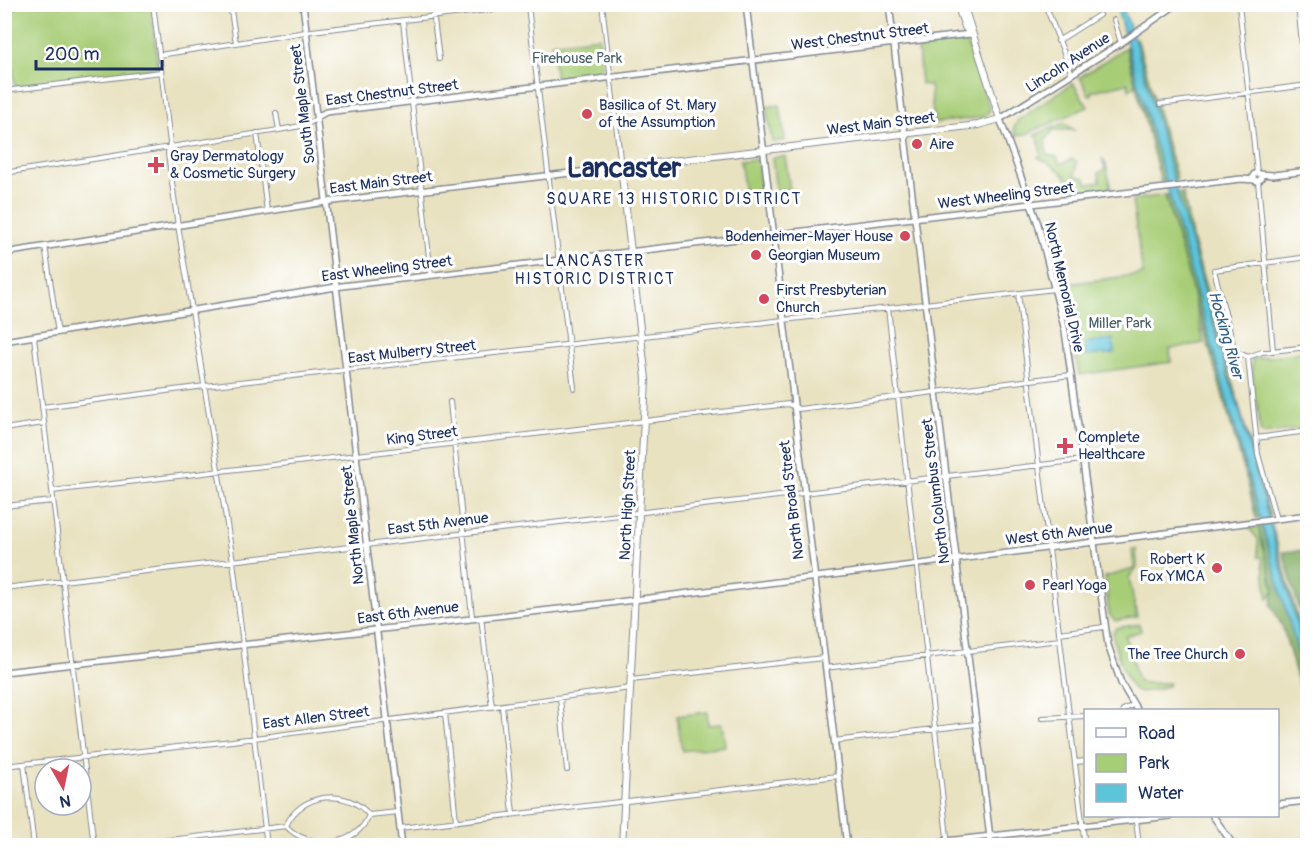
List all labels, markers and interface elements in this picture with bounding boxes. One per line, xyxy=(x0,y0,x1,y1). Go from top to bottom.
street label: West Chestnut Street xyxy=(790,19,931,55)
street label: Lincoln Avenue xyxy=(1022,28,1114,97)
scale bar xyxy=(36,33,162,71)
street label: South Maple Street xyxy=(286,42,320,165)
text: 200 m xyxy=(45,43,100,66)
park label: Firehouse Park xyxy=(532,49,623,68)
street label: East Chestnut Street xyxy=(325,75,460,111)
place label: Basilica of St. Mary of the Assumption xyxy=(599,96,717,132)
marker: Basilica of St. Mary of the Assumption xyxy=(580,107,594,121)
street label: West Main Street xyxy=(826,108,937,140)
place label: Aire xyxy=(929,135,954,154)
marker: Aire xyxy=(910,137,924,151)
place label: Gray Dermatology & Cosmetic Surgery xyxy=(170,147,296,183)
district label: Lancaster xyxy=(567,152,682,185)
marker: Gray Dermatology & Cosmetic Surgery xyxy=(147,156,165,174)
street label: East Main Street xyxy=(328,167,434,199)
street label: West Wheeling Street xyxy=(937,178,1076,214)
district label: SQUARE 13 HISTORIC DISTRICT xyxy=(546,189,802,209)
street label: North Memorial Drive xyxy=(1040,220,1088,355)
place label: Bodenheimer-Mayer House xyxy=(725,227,894,246)
marker: Bodenheimer-Mayer House xyxy=(898,229,912,243)
place label: Georgian Museum xyxy=(768,246,880,265)
marker: Georgian Museum xyxy=(749,248,763,262)
street label: East Wheeling Street xyxy=(321,251,454,286)
district label: LANCASTER HISTORIC DISTRICT xyxy=(515,251,675,289)
place label: First Presbyterian Church xyxy=(776,281,886,317)
water label: Hocking River xyxy=(1204,289,1249,383)
marker: First Presbyterian Church xyxy=(757,292,771,306)
park label: Miller Park xyxy=(1089,314,1152,333)
street label: East Mulberry Street xyxy=(347,336,478,368)
street label: North Columbus Street xyxy=(918,416,954,565)
street label: King Street xyxy=(385,422,460,450)
place label: Complete Healthcare xyxy=(1078,428,1146,464)
marker: Complete Healthcare xyxy=(1056,437,1074,455)
street label: North Broad Street xyxy=(775,438,809,561)
street label: North High Street xyxy=(616,448,640,561)
street label: North Maple Street xyxy=(337,464,369,585)
street label: East 5th Avenue xyxy=(387,508,490,540)
street label: West 6th Avenue xyxy=(1005,518,1114,550)
place label: Robert K Fox YMCA xyxy=(1140,550,1205,586)
marker: Robert K Fox YMCA xyxy=(1210,561,1224,575)
place label: Pearl Yoga xyxy=(1042,576,1107,595)
marker: Pearl Yoga xyxy=(1023,578,1037,592)
street label: East 6th Avenue xyxy=(356,597,460,629)
place label: The Tree Church xyxy=(1127,645,1228,664)
marker: The Tree Church xyxy=(1233,647,1247,661)
street label: East Allen Street xyxy=(262,702,371,734)
legend xyxy=(1084,709,1279,817)
text: Road xyxy=(1138,722,1175,745)
text: Park xyxy=(1138,752,1170,775)
north arrow xyxy=(33,757,93,817)
text: Water xyxy=(1138,782,1184,805)
text: N xyxy=(58,790,72,812)

